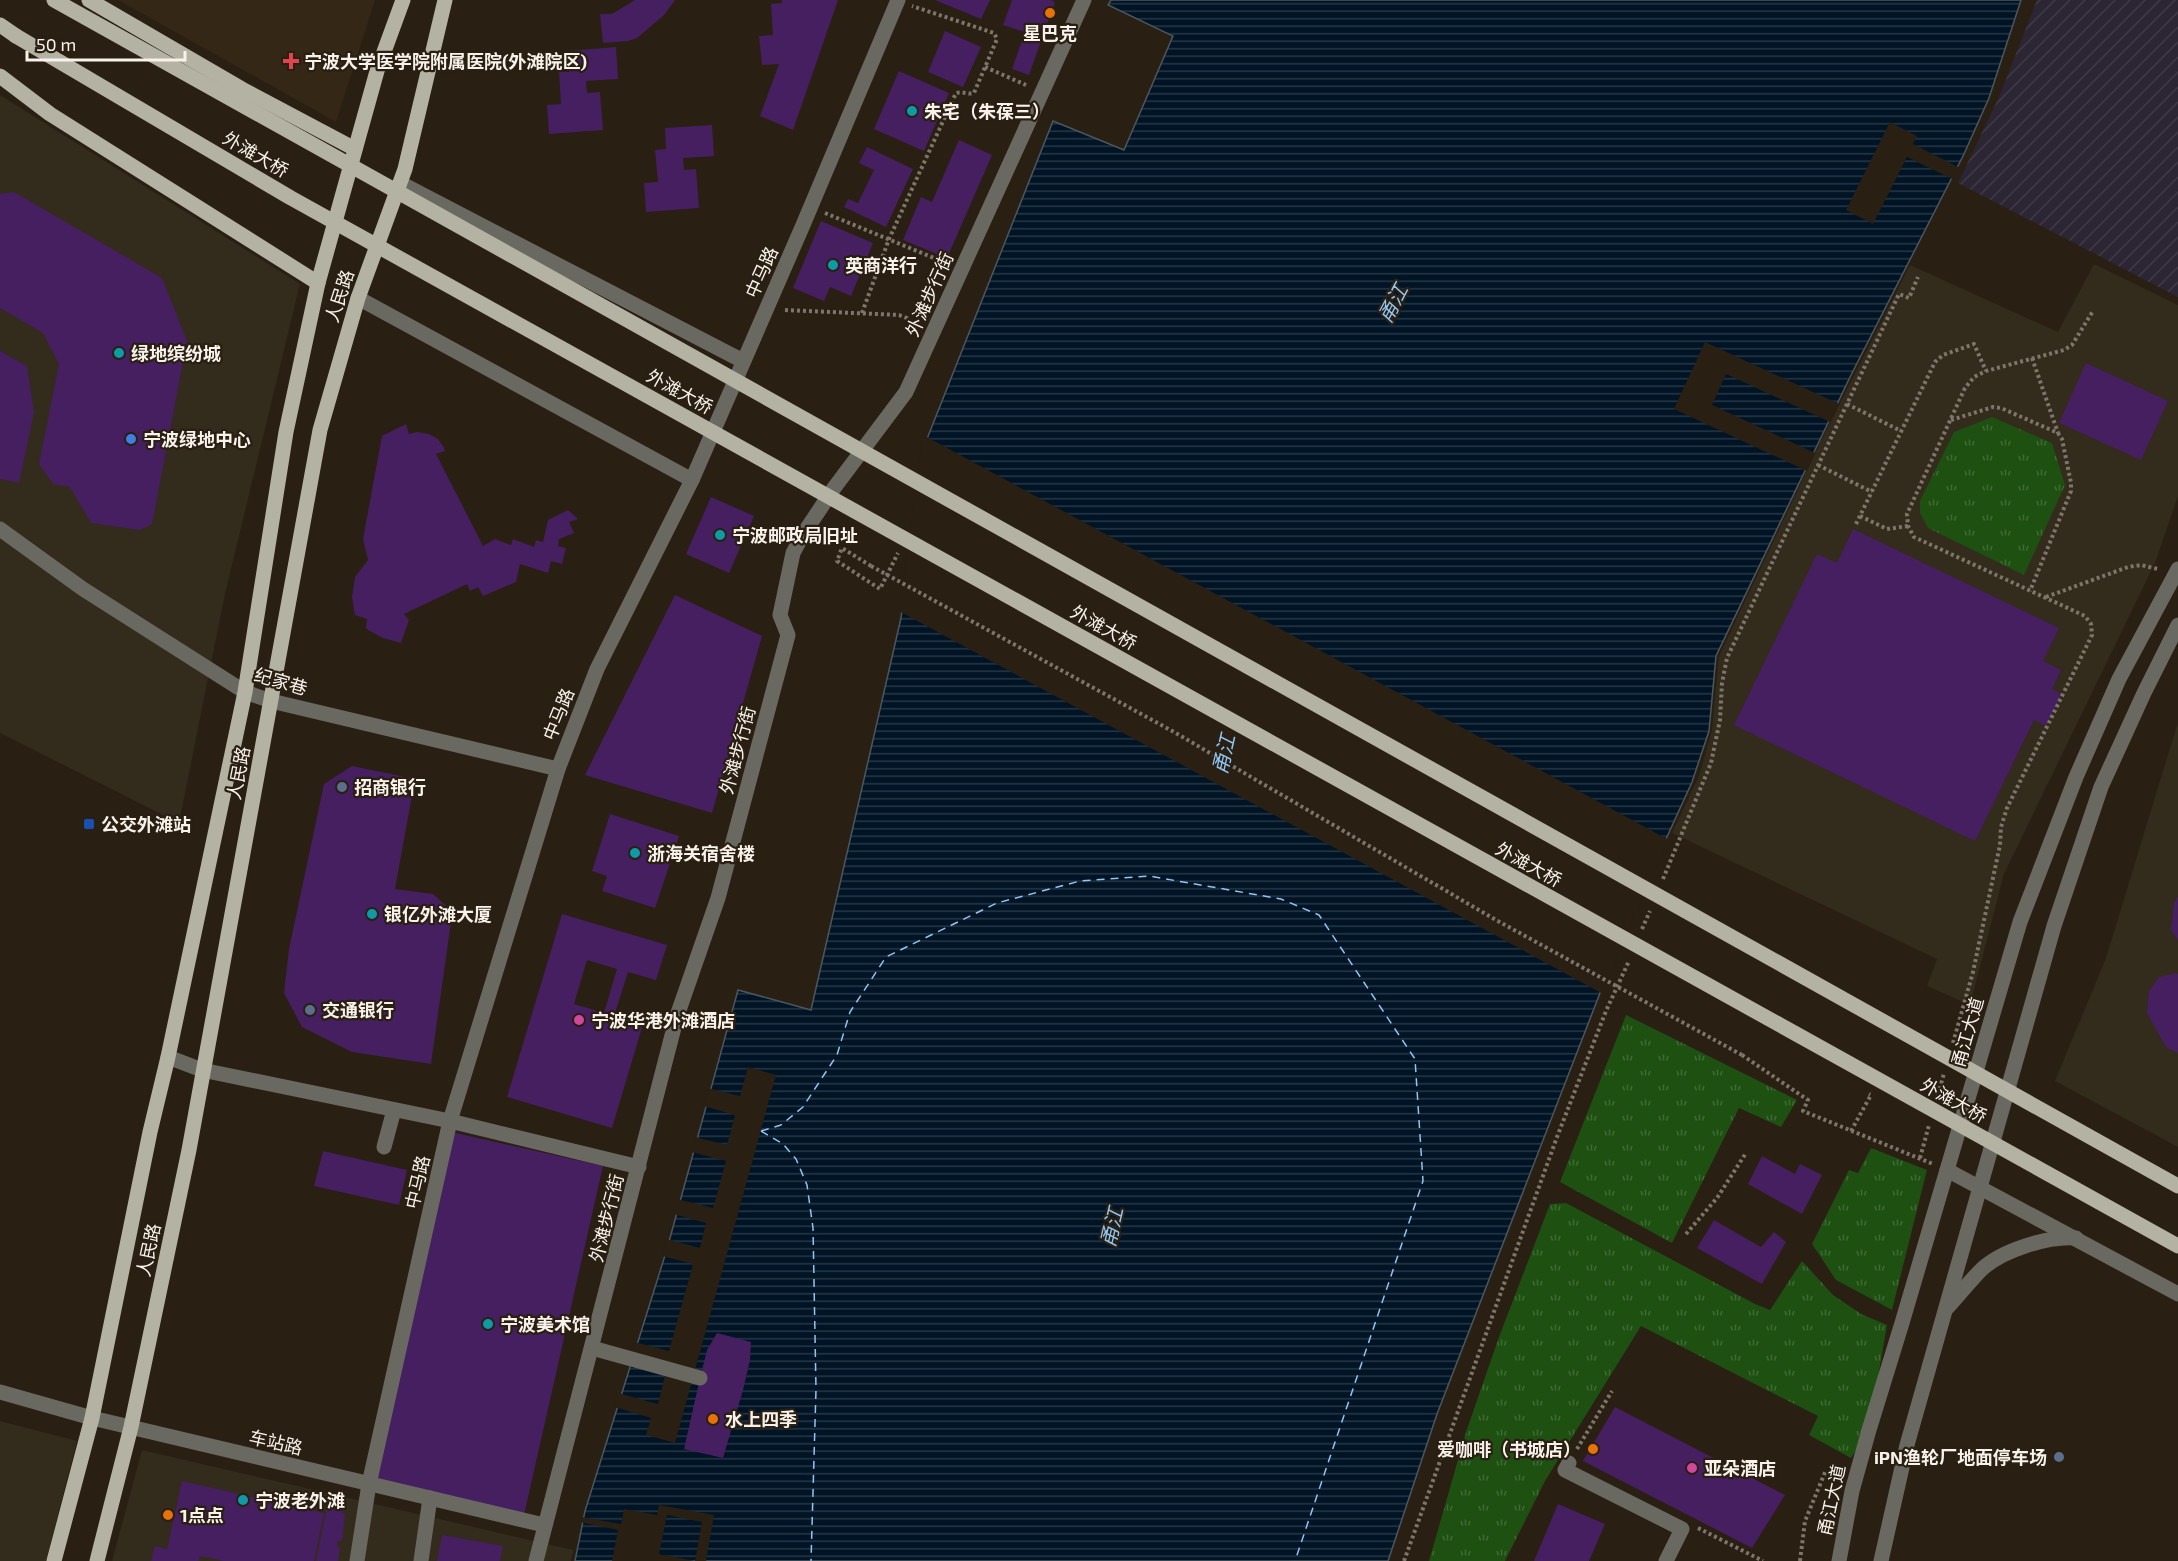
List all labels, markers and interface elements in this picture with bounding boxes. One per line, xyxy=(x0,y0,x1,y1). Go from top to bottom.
marker: 星巴克 xyxy=(1043,6,1057,20)
place label: 星巴克 xyxy=(1023,22,1077,44)
scale bar xyxy=(27,24,184,62)
text: 50 m xyxy=(36,33,76,55)
place label: 宁波大学医学院附属医院(外滩院区) xyxy=(304,50,587,72)
marker: 宁波大学医学院附属医院(外滩院区) xyxy=(282,52,300,70)
place label: 朱宅（朱葆三） xyxy=(924,100,1050,122)
marker: 朱宅（朱葆三） xyxy=(905,104,919,118)
street label: 外滩大桥 xyxy=(219,126,293,182)
street label: 中马路 xyxy=(740,243,782,301)
street label: 外滩步行街 xyxy=(901,248,957,340)
place label: 英商洋行 xyxy=(845,254,917,276)
marker: 英商洋行 xyxy=(826,258,840,272)
street label: 人民路 xyxy=(320,267,358,325)
water label: 甬江 xyxy=(1372,278,1413,326)
place label: 绿地缤纷城 xyxy=(131,342,221,364)
marker: 绿地缤纷城 xyxy=(112,346,126,360)
street label: 外滩大桥 xyxy=(643,364,717,418)
place label: 宁波绿地中心 xyxy=(143,428,251,450)
marker: 宁波绿地中心 xyxy=(124,432,138,446)
place label: 宁波邮政局旧址 xyxy=(732,524,858,546)
marker: 宁波邮政局旧址 xyxy=(713,528,727,542)
street label: 外滩大桥 xyxy=(1067,600,1141,654)
street label: 纪家巷 xyxy=(252,663,310,699)
street label: 中马路 xyxy=(538,685,578,743)
street label: 外滩步行街 xyxy=(715,704,759,796)
water label: 甬江 xyxy=(1207,730,1240,776)
street label: 人民路 xyxy=(222,744,254,802)
place label: 招商银行 xyxy=(354,776,426,798)
marker: 招商银行 xyxy=(335,780,349,794)
place label: 公交外滩站 xyxy=(101,813,191,835)
marker: 公交外滩站 xyxy=(82,817,96,831)
street label: 外滩大桥 xyxy=(1492,837,1566,891)
place label: 浙海关宿舍楼 xyxy=(647,842,755,864)
marker: 浙海关宿舍楼 xyxy=(628,846,642,860)
place label: 银亿外滩大厦 xyxy=(384,903,492,925)
marker: 银亿外滩大厦 xyxy=(365,907,379,921)
street label: 甬江大道 xyxy=(1947,994,1987,1070)
place label: 交通银行 xyxy=(322,999,394,1021)
marker: 交通银行 xyxy=(303,1003,317,1017)
place label: 宁波华港外滩酒店 xyxy=(591,1009,735,1031)
marker: 宁波华港外滩酒店 xyxy=(572,1013,586,1027)
street label: 外滩大桥 xyxy=(1917,1073,1991,1127)
street label: 中马路 xyxy=(400,1153,434,1211)
street label: 外滩步行街 xyxy=(584,1172,628,1264)
water label: 甬江 xyxy=(1095,1203,1128,1249)
street label: 人民路 xyxy=(132,1221,164,1279)
place label: 宁波美术馆 xyxy=(500,1313,590,1335)
marker: 宁波美术馆 xyxy=(481,1317,495,1331)
place label: 水上四季 xyxy=(725,1408,797,1430)
marker: 水上四季 xyxy=(706,1412,720,1426)
street label: 车站路 xyxy=(247,1425,305,1459)
place label: 爱咖啡（书城店） xyxy=(1437,1438,1581,1460)
marker: 爱咖啡（书城店） xyxy=(1586,1442,1600,1456)
place label: iPN渔轮厂地面停车场 xyxy=(1874,1446,2047,1468)
marker: iPN渔轮厂地面停车场 xyxy=(2052,1450,2066,1464)
place label: 亚朵酒店 xyxy=(1704,1457,1776,1479)
marker: 亚朵酒店 xyxy=(1685,1461,1699,1475)
street label: 甬江大道 xyxy=(1813,1462,1849,1538)
place label: 宁波老外滩 xyxy=(255,1489,345,1511)
marker: 宁波老外滩 xyxy=(236,1493,250,1507)
place label: 1点点 xyxy=(180,1504,224,1526)
marker: 1点点 xyxy=(161,1508,175,1522)

